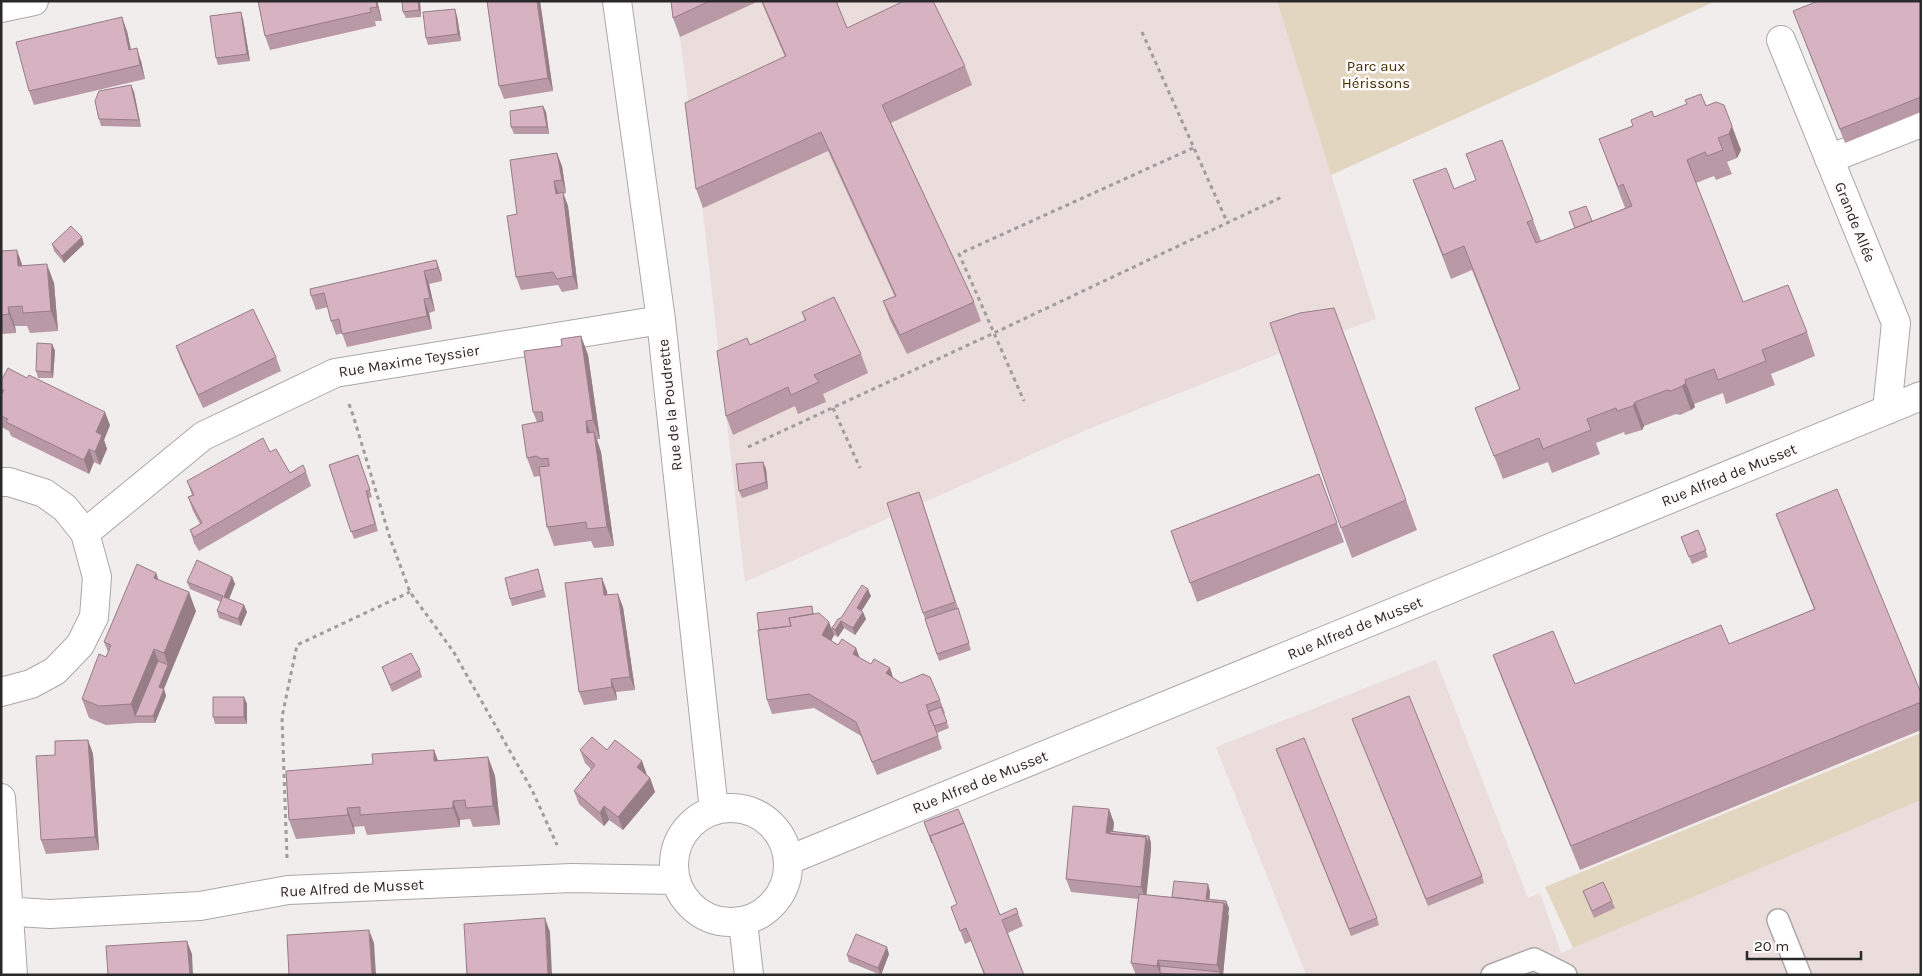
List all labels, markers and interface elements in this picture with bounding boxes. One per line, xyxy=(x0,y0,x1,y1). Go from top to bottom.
park label: Parc aux Hérissons xyxy=(1342,57,1410,92)
street label: Grande Allée xyxy=(1831,179,1879,265)
street label: Rue de la Poudrette xyxy=(654,338,686,472)
street label: Rue Maxime Teyssier xyxy=(337,341,481,381)
street label: Rue Alfred de Musset xyxy=(1659,440,1800,510)
street label: Rue Alfred de Musset xyxy=(1285,593,1426,663)
street label: Rue Alfred de Musset xyxy=(910,747,1051,817)
street label: Rue Alfred de Musset xyxy=(280,875,425,901)
scale bar xyxy=(1747,928,1861,960)
text: 20 m xyxy=(1754,937,1789,955)

